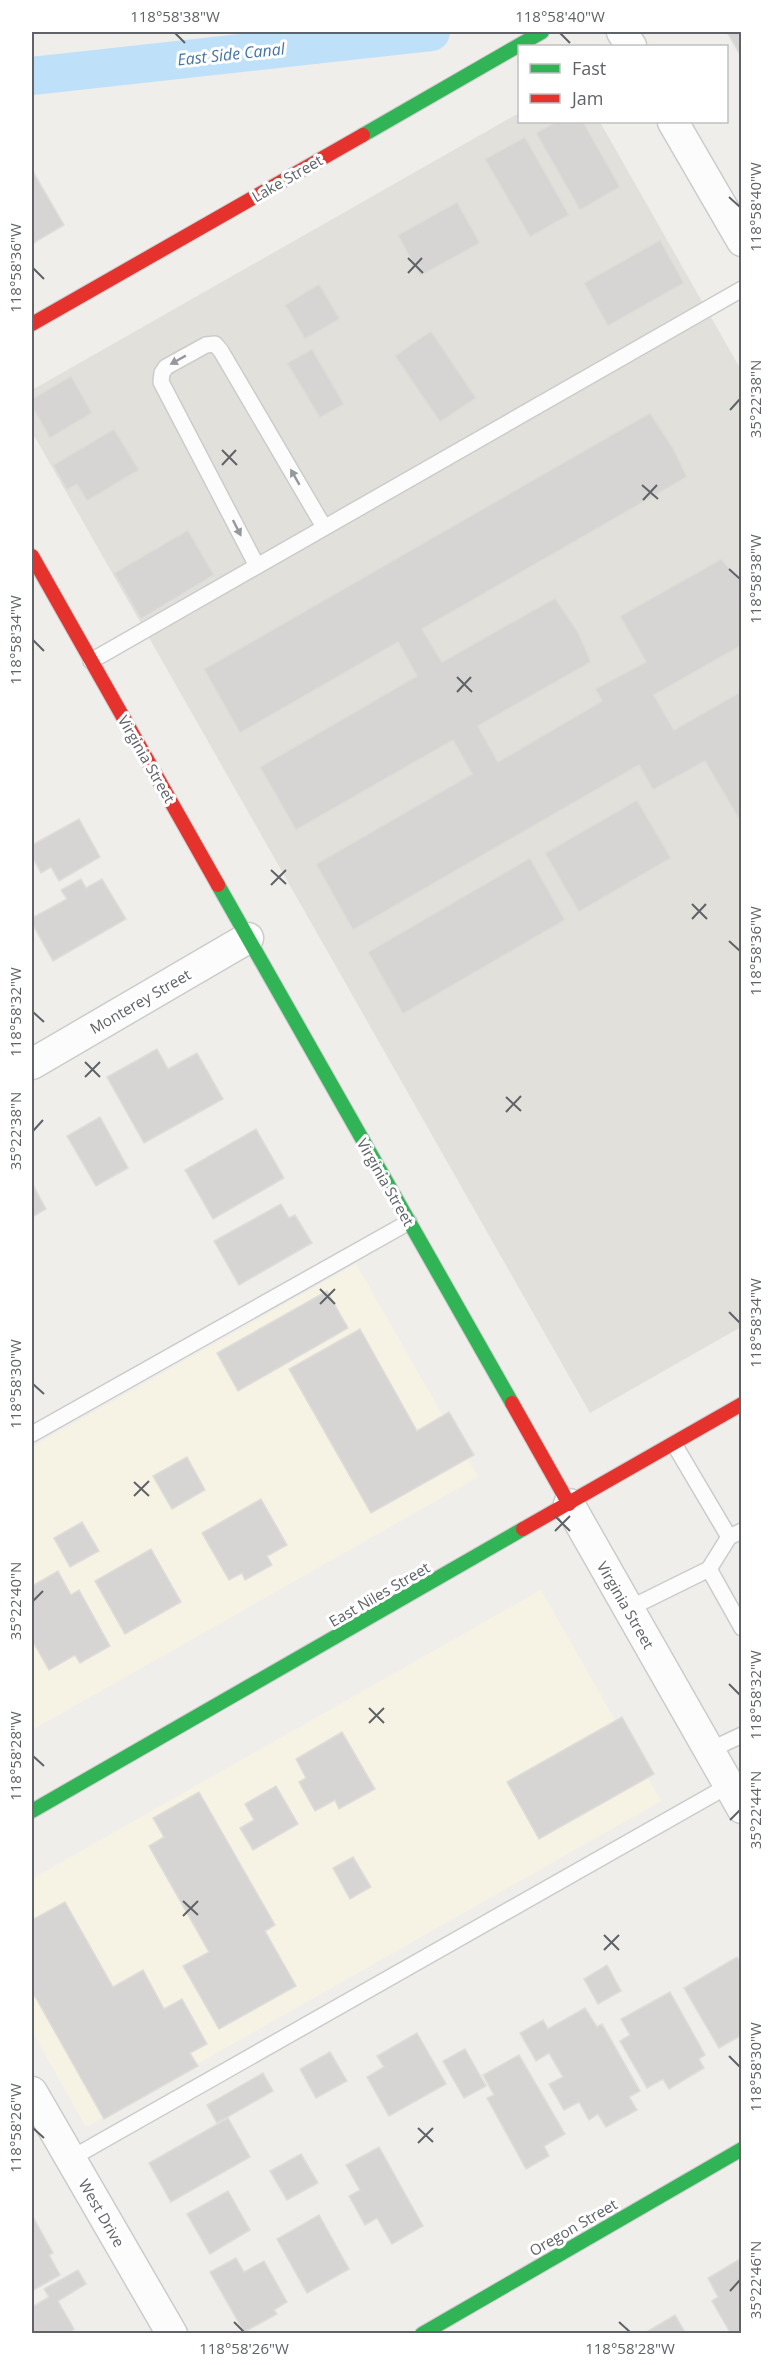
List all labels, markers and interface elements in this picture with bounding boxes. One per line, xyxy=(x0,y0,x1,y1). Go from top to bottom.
text: 118°58'38"W xyxy=(130,6,220,26)
text: 118°58'40"W xyxy=(515,6,605,26)
water label: East Side Canal xyxy=(176,37,287,71)
legend xyxy=(518,45,728,123)
text: Fast xyxy=(572,56,606,80)
text: Jam xyxy=(570,86,604,110)
street label: Lake Street xyxy=(248,150,326,206)
text: 118°58'40"W xyxy=(745,162,765,252)
text: 118°58'36"W xyxy=(5,223,25,313)
one-way arrow xyxy=(170,355,187,365)
text: 35°22'38"N xyxy=(745,360,765,438)
one-way arrow xyxy=(289,469,300,485)
one-way arrow xyxy=(232,520,242,537)
text: 118°58'38"W xyxy=(745,534,765,624)
text: 118°58'34"W xyxy=(5,595,25,685)
street label: Virginia Street xyxy=(114,712,180,806)
text: 118°58'36"W xyxy=(745,906,765,996)
street label: Monterey Street xyxy=(86,964,194,1038)
text: 118°58'32"W xyxy=(5,967,25,1057)
text: 35°22'38"N xyxy=(5,1092,25,1170)
street label: Virginia Street xyxy=(353,1135,419,1229)
text: 118°58'34"W xyxy=(745,1278,765,1368)
text: 118°58'30"W xyxy=(5,1339,25,1429)
street label: East Niles Street xyxy=(325,1557,433,1631)
street label: Virginia Street xyxy=(593,1558,659,1652)
text: 35°22'40"N xyxy=(5,1562,25,1640)
text: 118°58'32"W xyxy=(745,1650,765,1740)
text: 118°58'28"W xyxy=(5,1711,25,1801)
text: 35°22'44"N xyxy=(745,1771,765,1849)
text: 118°58'30"W xyxy=(745,2022,765,2112)
text: 118°58'26"W xyxy=(5,2083,25,2173)
street label: West Drive xyxy=(74,2175,130,2251)
street label: Oregon Street xyxy=(525,2194,621,2260)
text: 35°22'46"N xyxy=(745,2241,765,2319)
text: 118°58'26"W xyxy=(199,2338,289,2358)
text: 118°58'28"W xyxy=(585,2338,675,2358)

